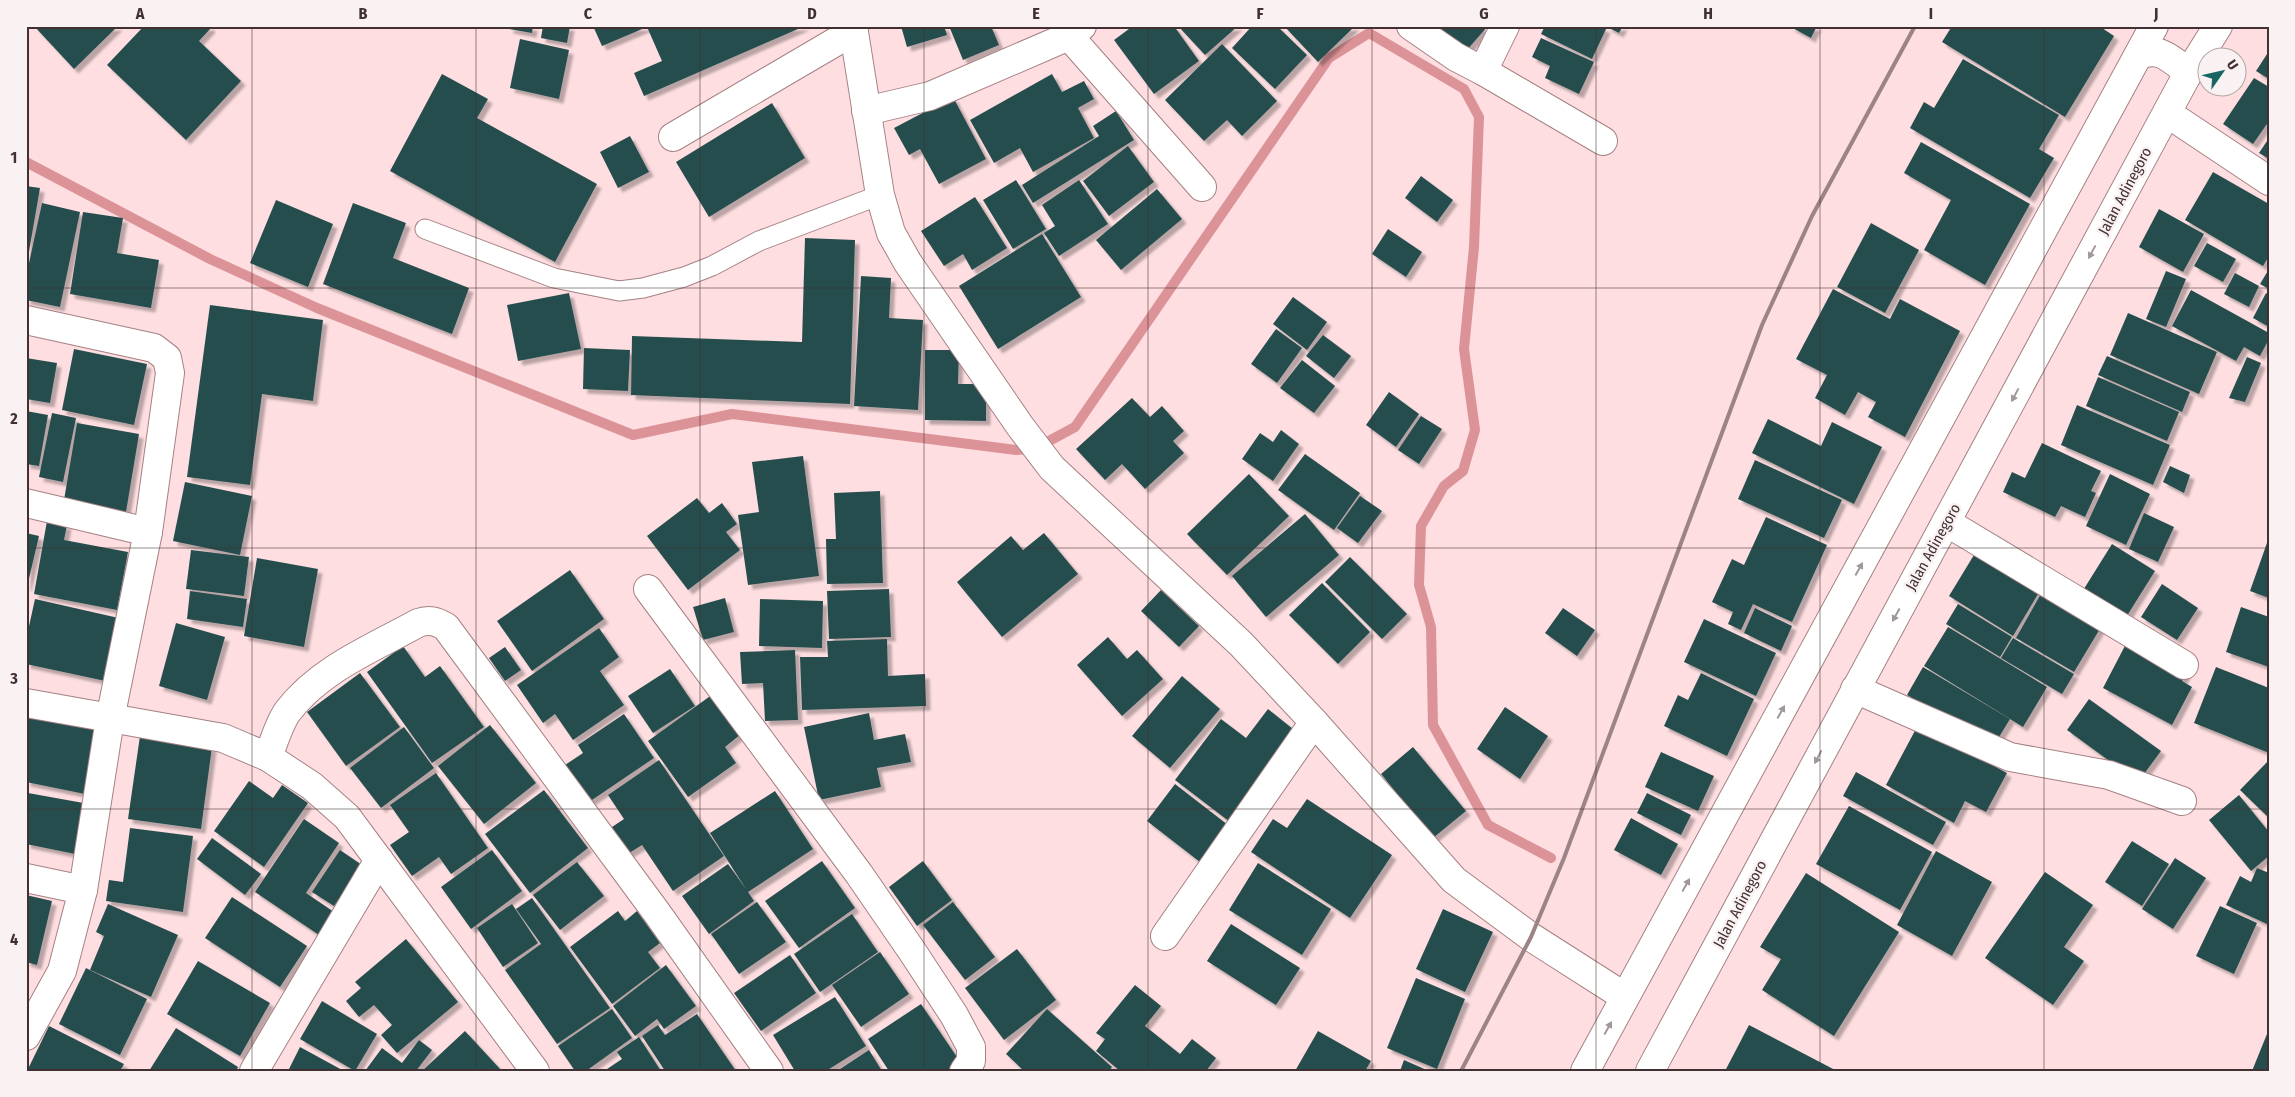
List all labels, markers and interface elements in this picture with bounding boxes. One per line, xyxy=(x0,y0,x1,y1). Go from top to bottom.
text: A xyxy=(135,4,145,23)
text: B xyxy=(359,4,368,23)
text: C xyxy=(584,4,593,23)
text: D xyxy=(807,4,817,23)
text: E xyxy=(1032,4,1040,23)
text: F xyxy=(1256,4,1264,23)
text: G xyxy=(1479,4,1489,23)
text: H xyxy=(1703,4,1713,23)
text: I xyxy=(1929,4,1933,23)
text: J xyxy=(2153,4,2158,23)
north arrow xyxy=(2198,48,2248,98)
text: U xyxy=(2223,57,2242,73)
street label: Jalan Adinegoro xyxy=(2094,144,2156,238)
text: 1 xyxy=(11,148,17,167)
one-way arrow xyxy=(2088,245,2096,259)
one-way arrow xyxy=(2011,388,2019,402)
text: 2 xyxy=(9,409,18,428)
street label: Jalan Adinegoro xyxy=(1902,500,1964,594)
one-way arrow xyxy=(1854,563,1863,576)
one-way arrow xyxy=(1892,607,1900,622)
text: 3 xyxy=(9,669,18,688)
one-way arrow xyxy=(1777,705,1785,719)
one-way arrow xyxy=(1814,750,1822,765)
street label: Jalan Adinegoro xyxy=(1709,857,1771,951)
one-way arrow xyxy=(1682,878,1690,893)
text: 4 xyxy=(10,930,18,949)
one-way arrow xyxy=(1604,1021,1613,1035)

